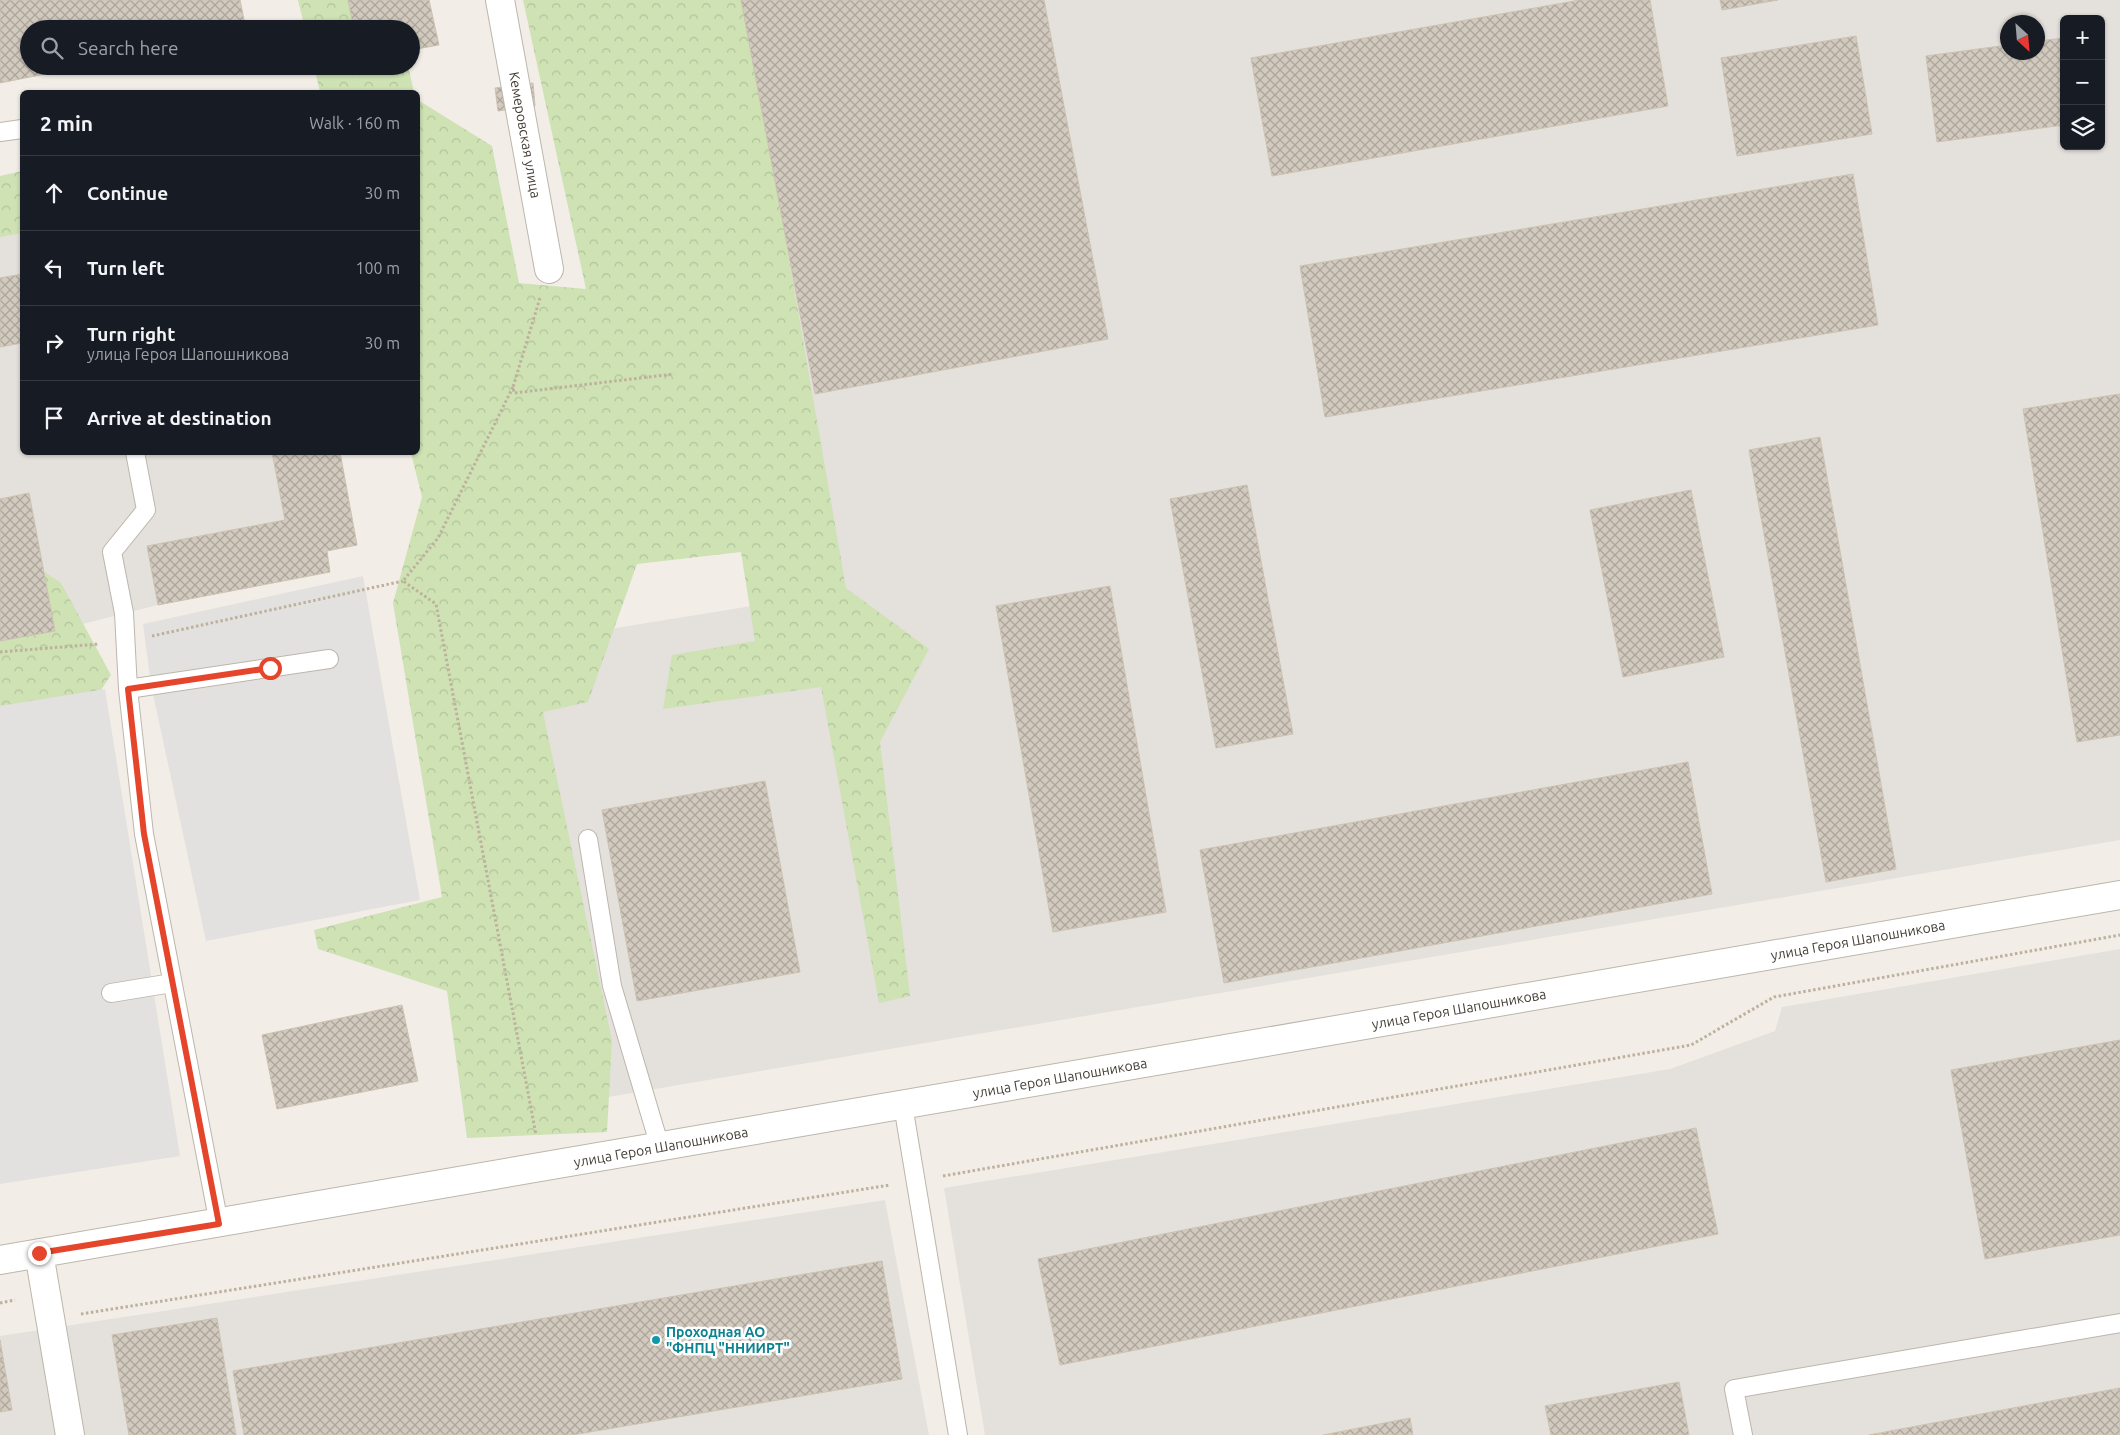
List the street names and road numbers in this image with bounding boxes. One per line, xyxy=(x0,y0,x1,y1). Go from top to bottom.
street label: Кемеровская улица xyxy=(506,71,544,199)
street label: улица Героя Шапошникова xyxy=(1770,917,1946,963)
street label: улица Героя Шапошникова xyxy=(1371,986,1547,1032)
street label: улица Героя Шапошникова xyxy=(972,1055,1148,1101)
street label: улица Героя Шапошникова xyxy=(573,1124,749,1170)

